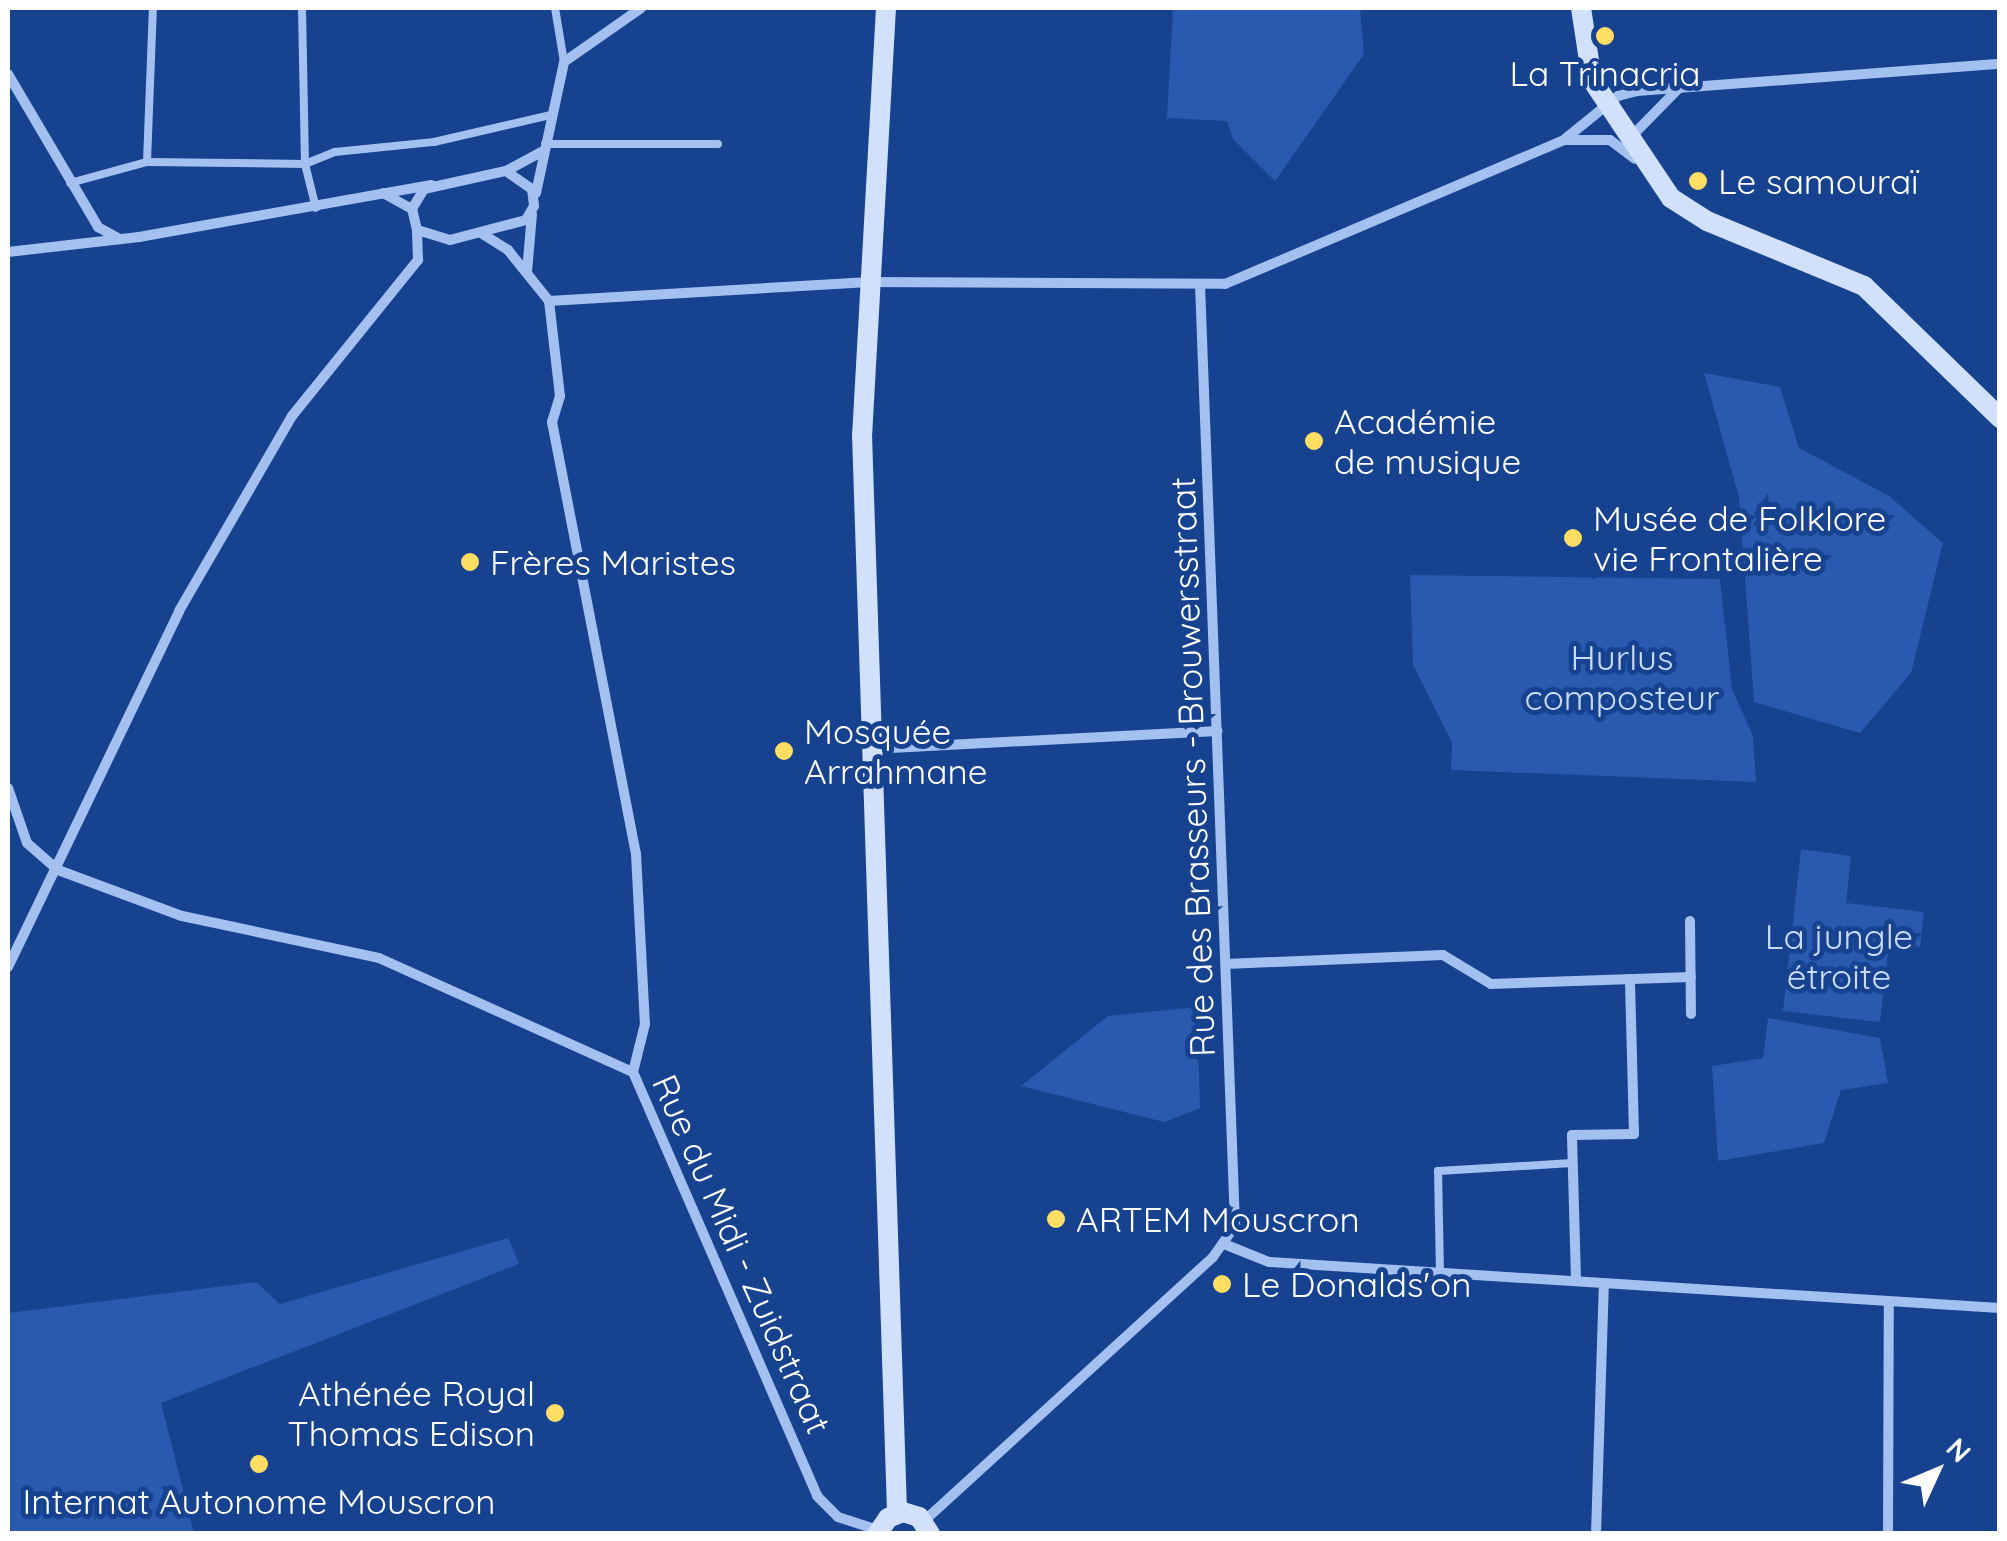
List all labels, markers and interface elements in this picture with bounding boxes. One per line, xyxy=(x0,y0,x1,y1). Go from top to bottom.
marker: La Trinacria xyxy=(1594,25,1616,47)
place label: La Trinacria xyxy=(1509,52,1701,94)
place label: Le samouraï xyxy=(1718,160,1919,202)
marker: Le samouraï xyxy=(1687,170,1709,192)
place label: Académie de musique xyxy=(1334,400,1521,482)
marker: Académie de musique xyxy=(1303,430,1325,452)
street label: Rue des Brasseurs - Brouwersstraat xyxy=(1161,476,1223,1058)
place label: Musée de Folklore vie Frontalière xyxy=(1593,497,1886,579)
marker: Musée de Folklore vie Frontalière xyxy=(1562,527,1584,549)
place label: Frères Maristes xyxy=(490,541,736,583)
marker: Frères Maristes xyxy=(459,551,481,573)
park label: Hurlus composteur xyxy=(1525,636,1719,718)
place label: Mosquée Arrahmane xyxy=(804,710,987,792)
marker: Mosquée Arrahmane xyxy=(773,740,795,762)
park label: La jungle étroite xyxy=(1765,915,1913,997)
street label: Rue du Midi - Zuidstraat xyxy=(644,1068,840,1440)
place label: ARTEM Mouscron xyxy=(1076,1198,1360,1240)
marker: ARTEM Mouscron xyxy=(1045,1208,1067,1230)
place label: Le Donalds'on xyxy=(1242,1263,1471,1305)
marker: Le Donalds'on xyxy=(1211,1273,1233,1295)
place label: Athénée Royal Thomas Edison xyxy=(288,1372,535,1454)
marker: Athénée Royal Thomas Edison xyxy=(544,1402,566,1424)
north arrow xyxy=(1887,1421,1987,1521)
text: N xyxy=(1939,1430,1979,1469)
marker: Internat Autonome Mouscron xyxy=(248,1453,270,1475)
place label: Internat Autonome Mouscron xyxy=(22,1480,496,1522)

